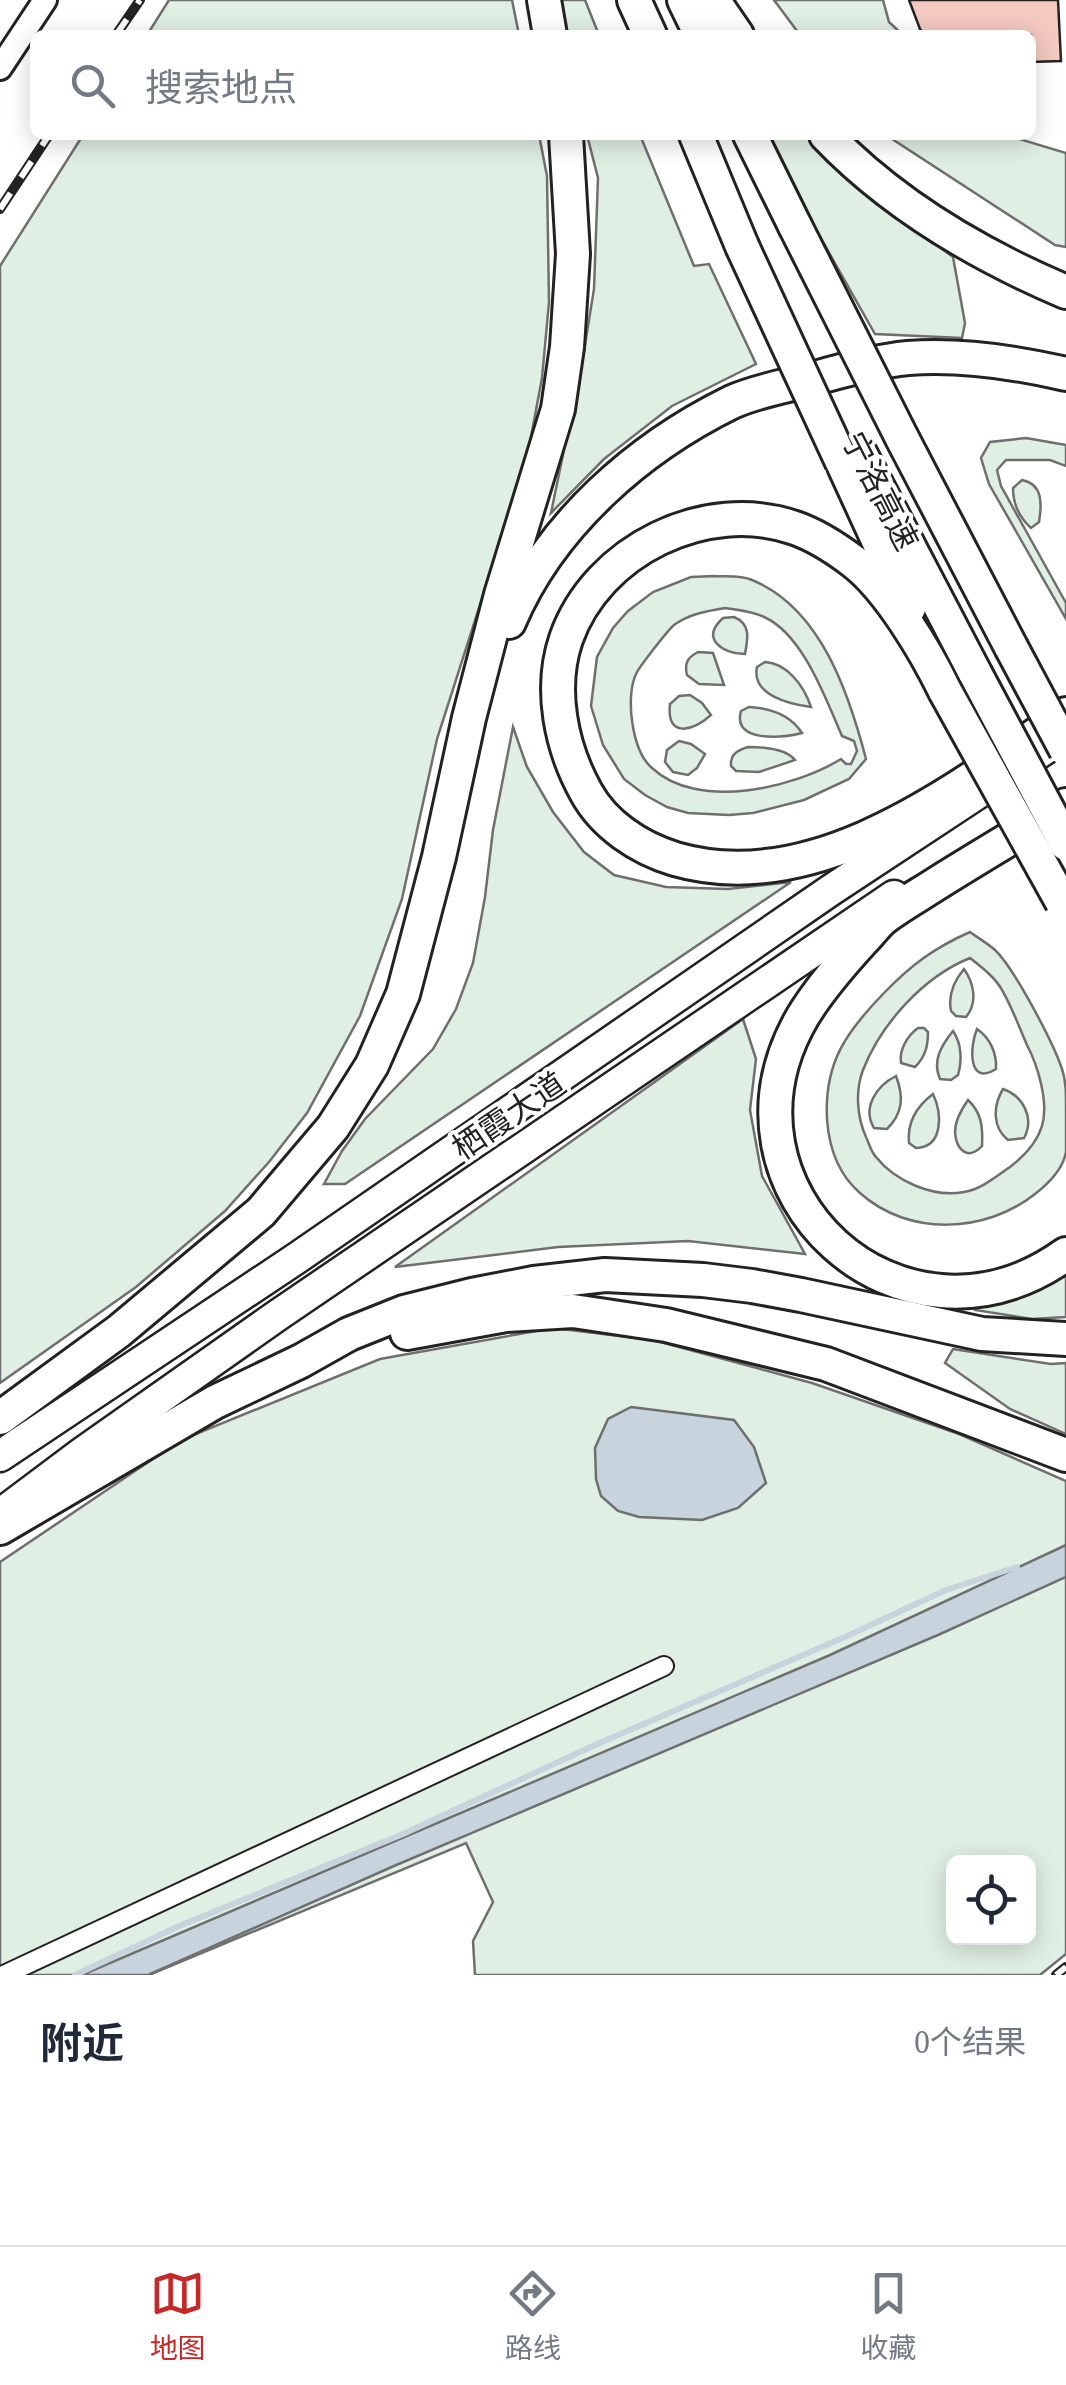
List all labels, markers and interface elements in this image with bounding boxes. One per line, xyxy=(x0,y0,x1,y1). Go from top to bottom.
search box xyxy=(30,30,1036,140)
icon: search xyxy=(65,58,120,113)
text: 搜索地点 xyxy=(145,62,297,114)
street label: 宁洛高速 xyxy=(831,424,929,558)
street label: 栖霞大道 xyxy=(444,1062,574,1170)
map controls xyxy=(946,1855,1036,1945)
button: locate xyxy=(946,1855,1036,1945)
text: 附近 xyxy=(40,2014,124,2072)
text: 0个结果 xyxy=(914,2020,1026,2064)
tab: 地图 xyxy=(150,2266,206,2367)
tab: 路线 xyxy=(505,2266,561,2367)
tab: 收藏 xyxy=(860,2266,916,2367)

